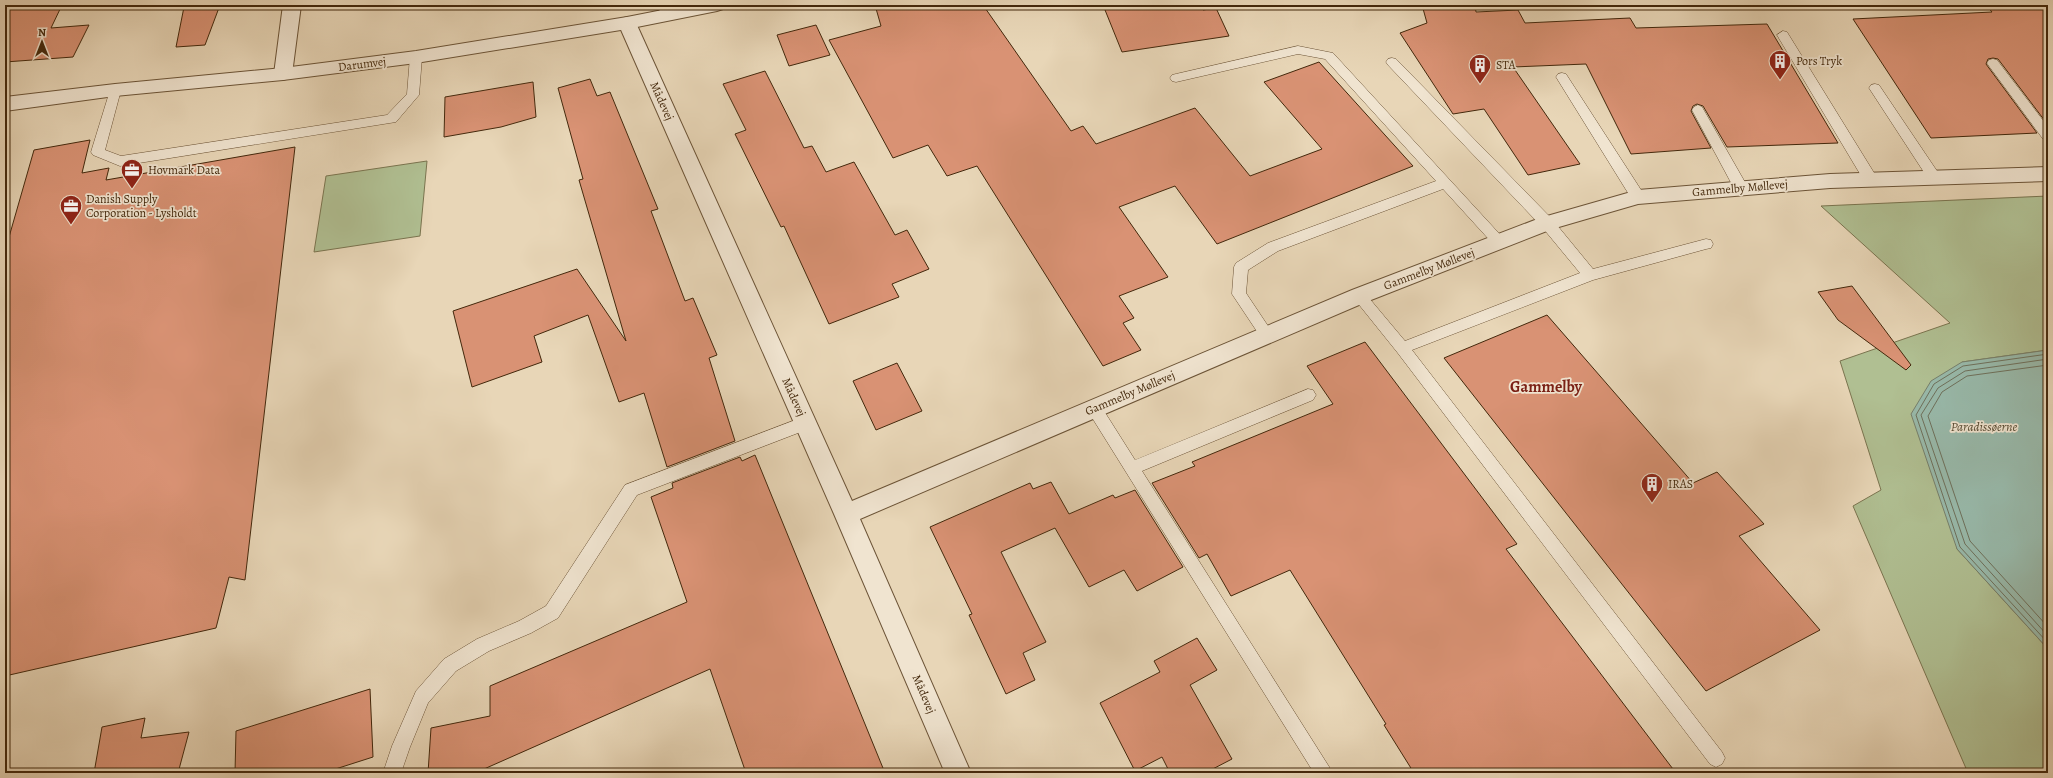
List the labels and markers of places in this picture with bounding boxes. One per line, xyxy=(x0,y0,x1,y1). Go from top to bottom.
building icon: Pors Tryk xyxy=(1767,48,1793,81)
building icon: STA xyxy=(1467,52,1493,85)
place label: Pors Tryk xyxy=(1796,53,1842,69)
place label: STA xyxy=(1496,57,1517,73)
office icon: Hovmark Data xyxy=(119,157,145,190)
place label: Hovmark Data xyxy=(148,162,220,178)
place label: Danish Supply Corporation - Lysholdt xyxy=(86,191,197,221)
office icon: Danish Supply Corporation - Lysholdt xyxy=(58,193,84,226)
building icon: IRAS xyxy=(1639,471,1665,504)
place label: IRAS xyxy=(1668,476,1693,492)

